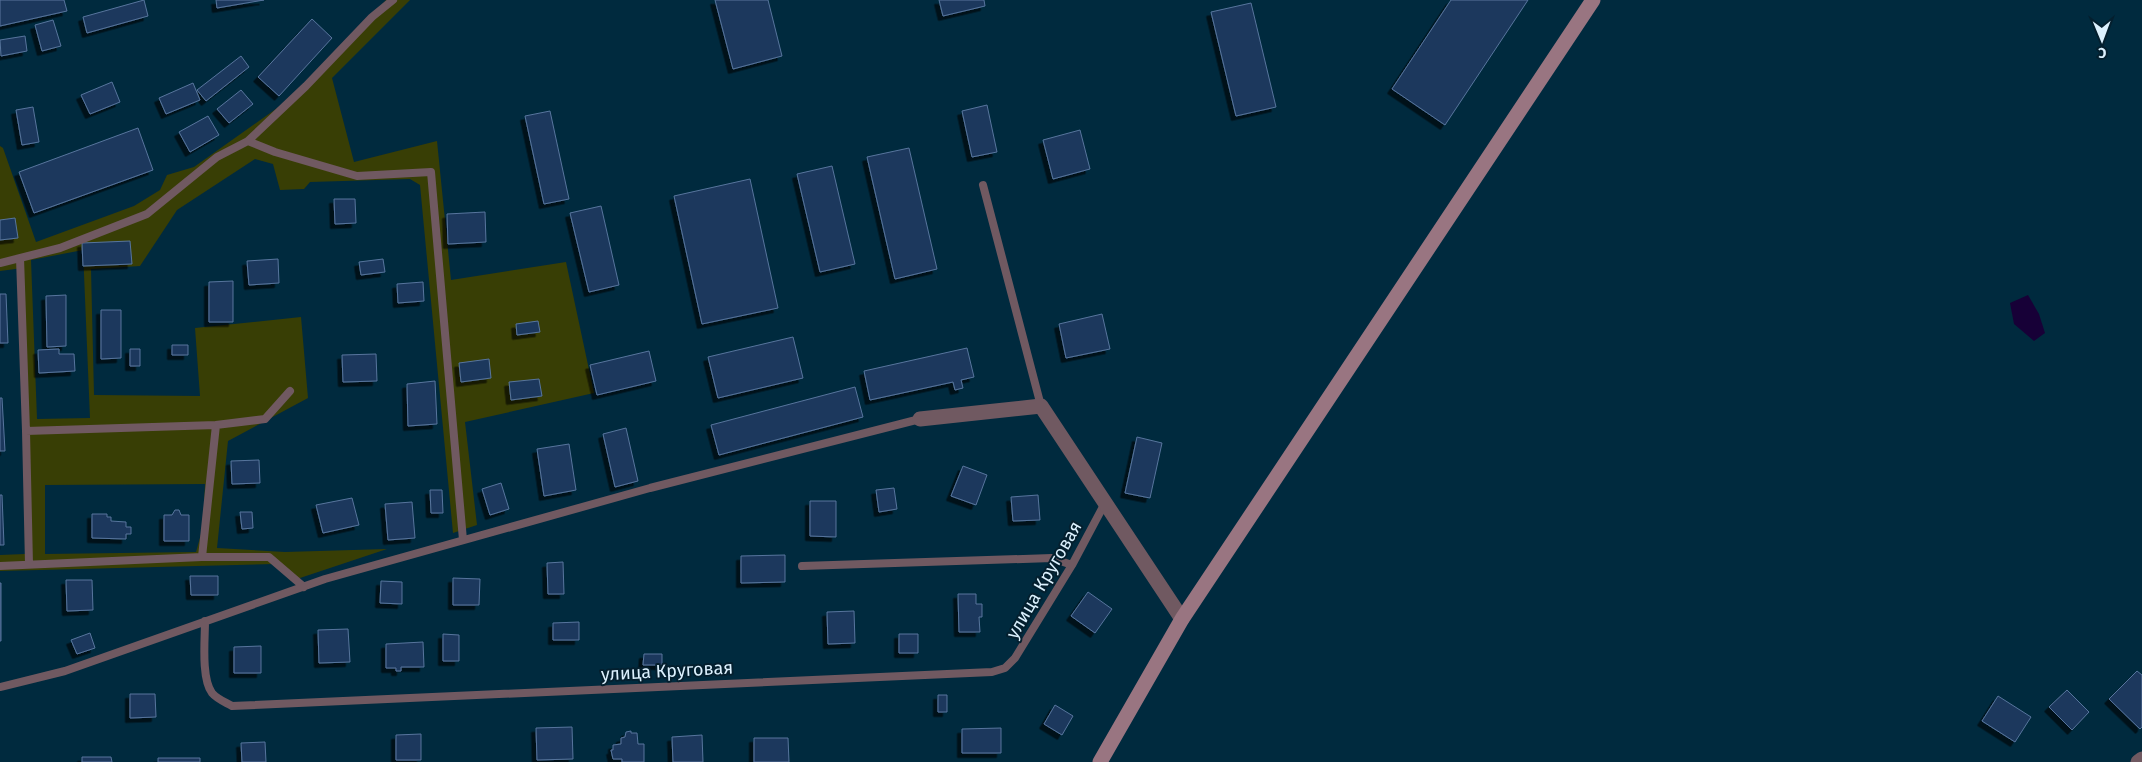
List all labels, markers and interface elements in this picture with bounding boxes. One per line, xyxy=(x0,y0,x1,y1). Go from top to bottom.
north arrow xyxy=(2077,15,2127,65)
text: С xyxy=(2098,44,2106,61)
street label: улица Круговая xyxy=(1001,517,1087,643)
street label: улица Круговая xyxy=(600,657,734,685)

